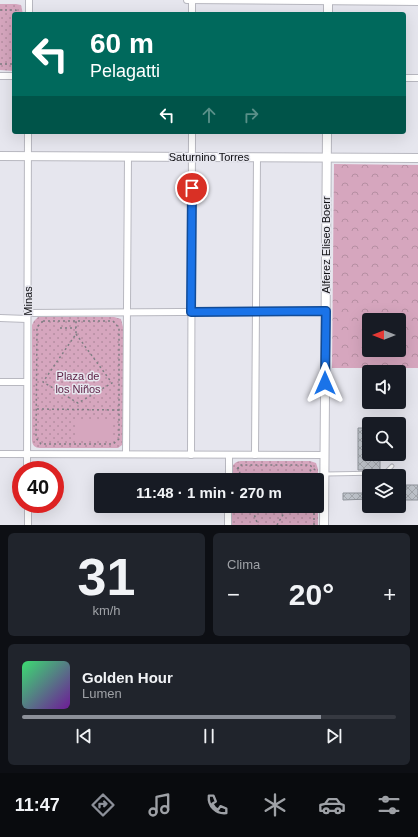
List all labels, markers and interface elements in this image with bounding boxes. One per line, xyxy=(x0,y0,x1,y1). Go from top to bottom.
icon: left xyxy=(24,28,76,80)
text: 60 m xyxy=(90,28,154,59)
text: Pelagatti xyxy=(90,61,160,81)
icon: left xyxy=(156,104,178,126)
icon: ahead xyxy=(198,104,220,126)
icon: right xyxy=(240,104,262,126)
street label: Saturnino Torres xyxy=(169,151,250,163)
pin xyxy=(175,171,209,205)
icon: arrive xyxy=(181,177,203,199)
street label: Alferez Eliseo Boerr xyxy=(320,196,332,294)
street label: Minas xyxy=(22,286,34,316)
north arrow xyxy=(362,313,406,357)
map controls xyxy=(362,313,406,513)
position arrow xyxy=(304,362,346,404)
button: sound xyxy=(362,365,406,409)
park label: Plaza de los Niños xyxy=(55,370,101,395)
button: search xyxy=(362,417,406,461)
speed limit sign: 40 xyxy=(12,461,64,513)
button: layers xyxy=(362,469,406,513)
text: 11:48 · 1 min · 270 m xyxy=(136,484,282,501)
text: 31 xyxy=(78,548,135,606)
text: Clima xyxy=(227,557,260,572)
text: 20° xyxy=(289,578,334,611)
text: − xyxy=(227,582,240,607)
text: + xyxy=(383,582,396,607)
text: km/h xyxy=(92,603,121,618)
text: Golden Hour xyxy=(82,669,173,686)
text: Lumen xyxy=(82,686,122,701)
icon: previous xyxy=(73,725,95,747)
icon: pause xyxy=(198,725,220,747)
icon: next xyxy=(323,725,345,747)
icon: directions xyxy=(89,791,117,819)
icon: music xyxy=(146,791,174,819)
icon: phone xyxy=(203,791,231,819)
icon: climate xyxy=(261,791,289,819)
icon: car xyxy=(318,791,346,819)
icon: filters xyxy=(375,791,403,819)
text: 11:47 xyxy=(15,795,60,815)

